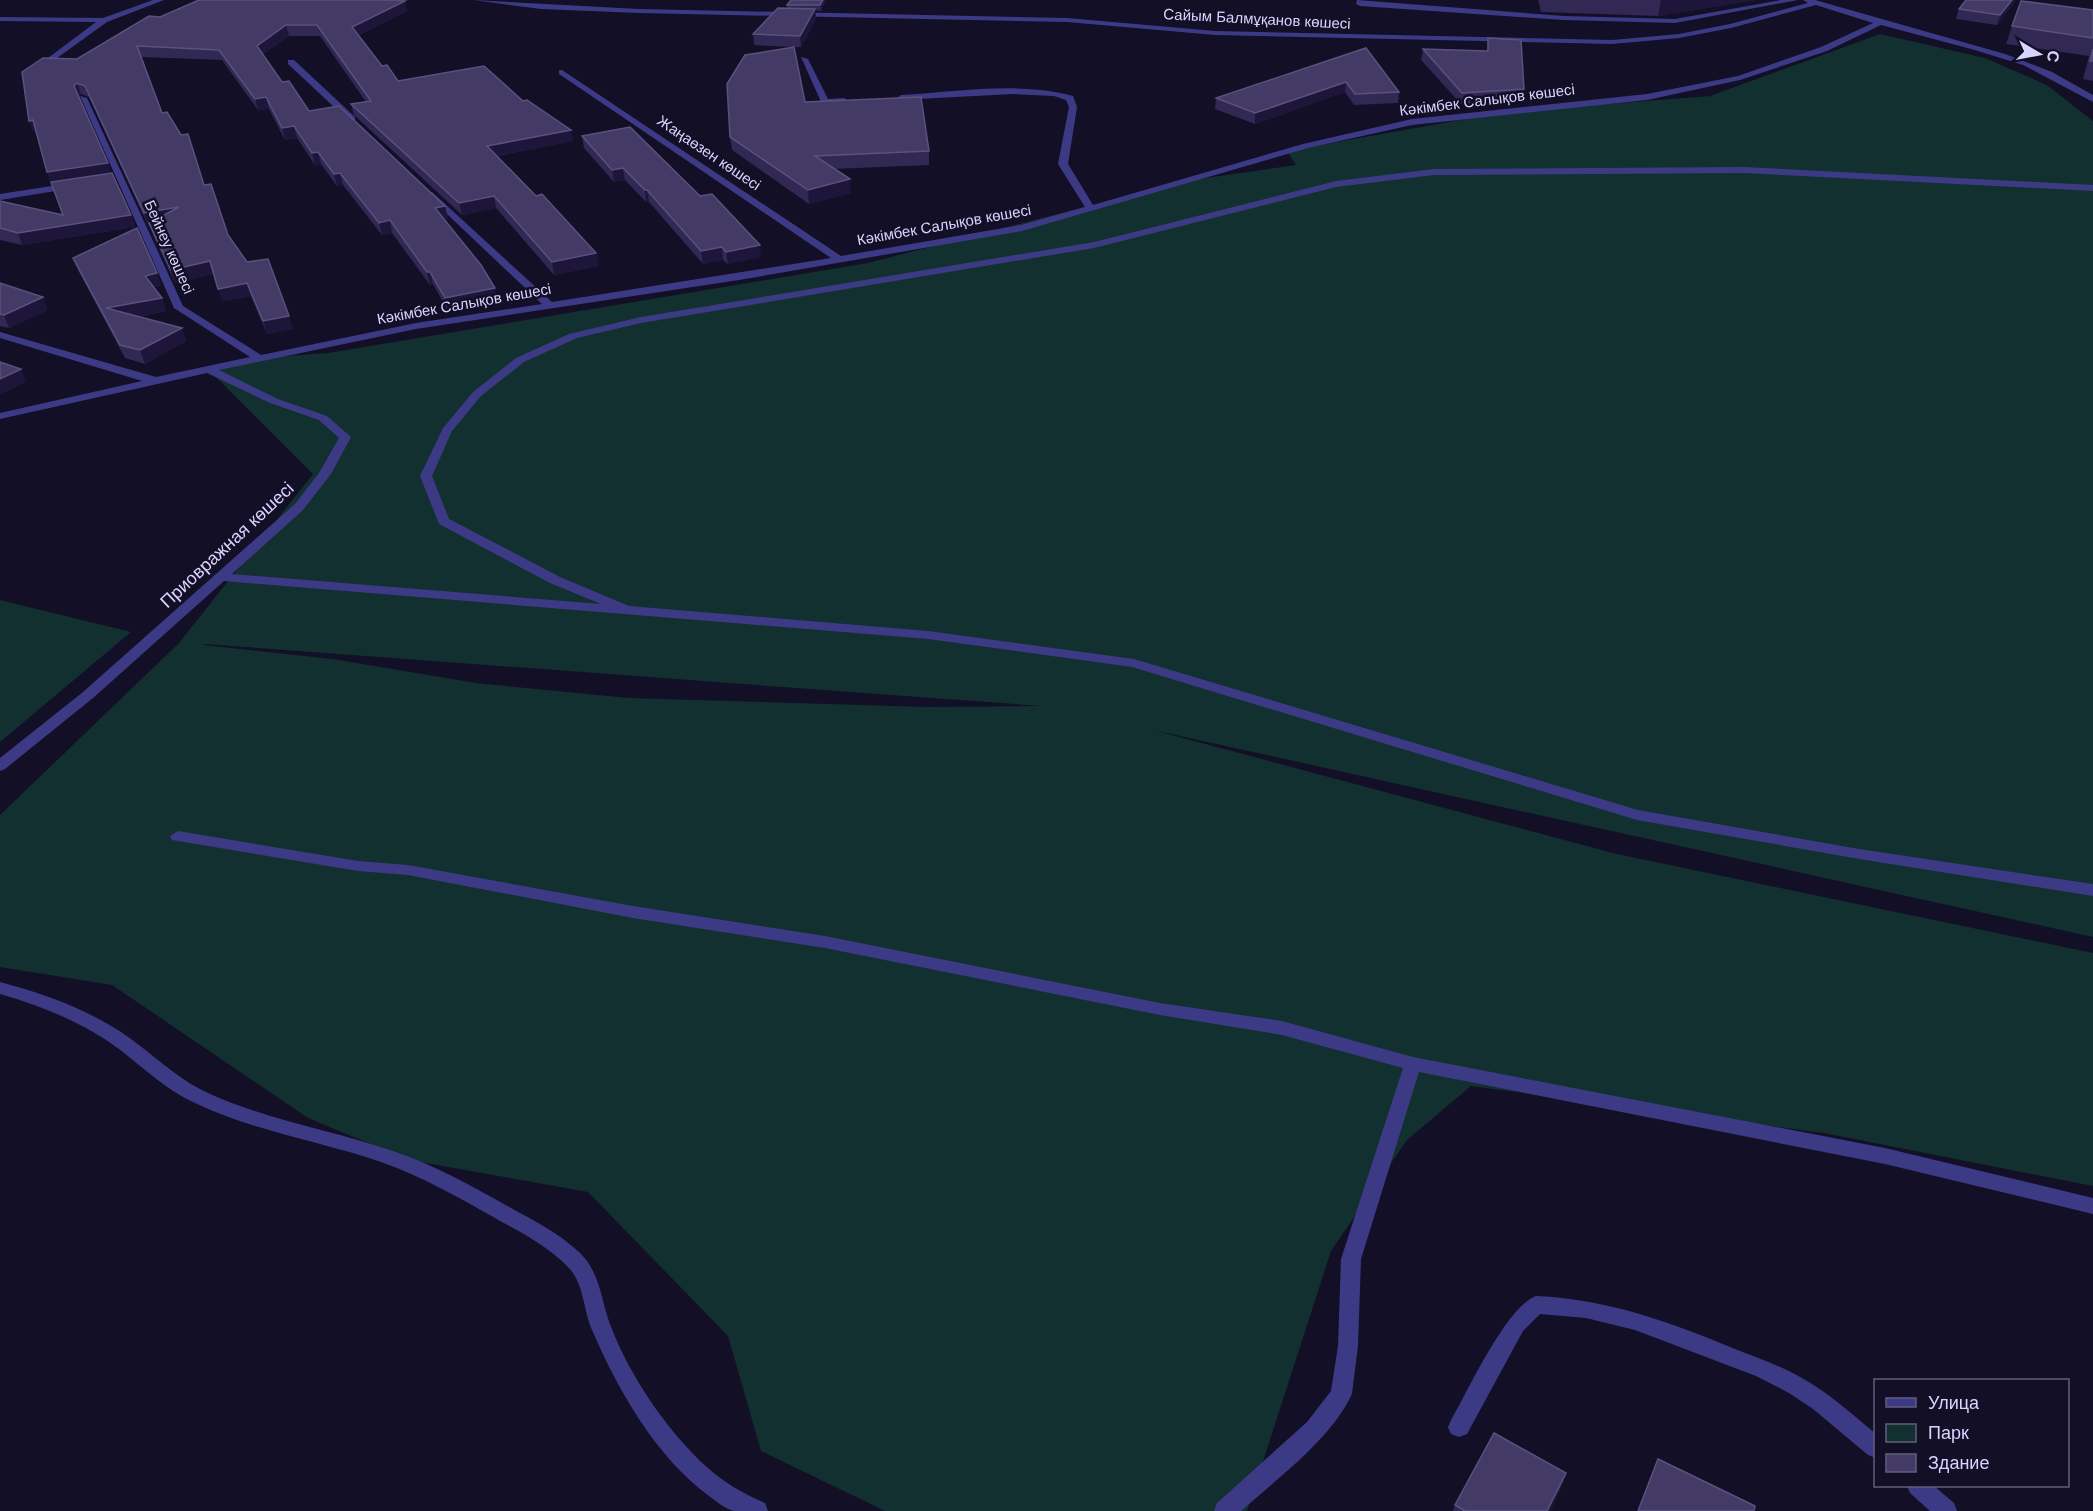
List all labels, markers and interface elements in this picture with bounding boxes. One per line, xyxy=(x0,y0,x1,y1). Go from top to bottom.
street label: Сайым Балмұқанов көшесі xyxy=(1163,5,1351,32)
north arrow xyxy=(2009,24,2069,84)
text: С xyxy=(2044,49,2063,64)
street label: Кәкімбек Салықов көшесі xyxy=(1398,80,1576,119)
street label: Жаңаөзен көшесі xyxy=(654,112,764,193)
street label: Бейнеу көшесі xyxy=(141,197,198,296)
street label: Кәкімбек Салықов көшесі xyxy=(855,201,1032,248)
street label: Кәкімбек Салықов көшесі xyxy=(375,280,552,327)
street label: Приовражная көшесі xyxy=(156,478,298,612)
legend xyxy=(1874,1379,2069,1487)
text: Улица xyxy=(1928,1393,1980,1413)
text: Парк xyxy=(1928,1423,1969,1443)
text: Здание xyxy=(1928,1453,1989,1473)

